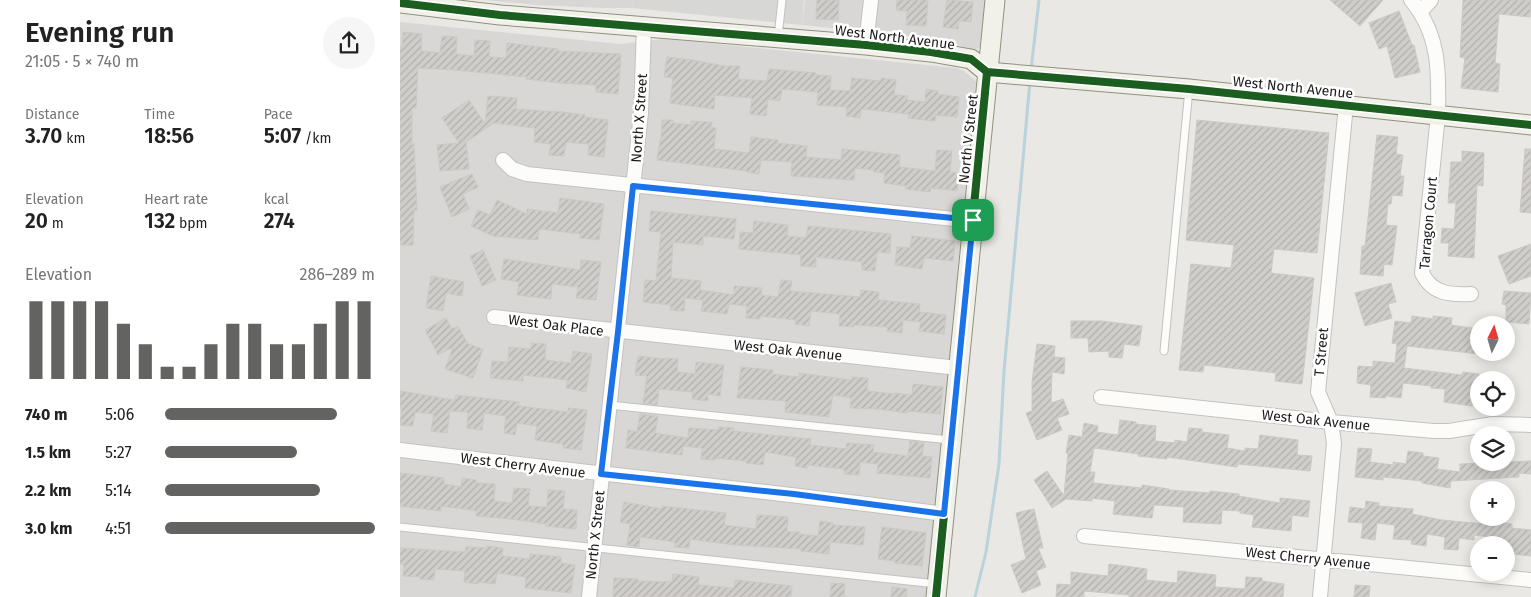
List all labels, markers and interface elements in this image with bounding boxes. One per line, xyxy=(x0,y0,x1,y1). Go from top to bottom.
text: Evening run xyxy=(25,16,174,49)
button: share xyxy=(323,17,375,69)
street label: West North Avenue xyxy=(834,22,956,53)
text: 21:05 · 5 × 740 m xyxy=(25,52,139,71)
street label: North X Street xyxy=(628,72,651,163)
street label: West North Avenue xyxy=(1232,73,1354,102)
street label: North V Street xyxy=(955,93,982,184)
text: Distance xyxy=(25,106,79,123)
text: Time xyxy=(144,106,175,123)
text: Pace xyxy=(264,106,293,123)
text: 3.70 xyxy=(25,123,63,149)
text: 18:56 xyxy=(144,123,194,149)
text: 5:07 xyxy=(264,123,301,149)
text: km xyxy=(63,130,85,147)
text: /km xyxy=(301,130,331,147)
street label: Tarragon Court xyxy=(1416,175,1441,270)
text: Elevation xyxy=(25,191,84,208)
text: Heart rate xyxy=(144,191,208,208)
text: kcal xyxy=(264,191,289,208)
pin xyxy=(952,199,994,241)
icon: arrive xyxy=(959,206,987,234)
text: 20 xyxy=(25,208,48,234)
text: 132 xyxy=(144,208,175,234)
text: 274 xyxy=(264,208,295,234)
text: m xyxy=(48,215,64,232)
text: bpm xyxy=(175,215,208,232)
text: Elevation xyxy=(25,265,92,284)
text: 286–289 m xyxy=(300,265,375,284)
street label: West Oak Place xyxy=(507,311,605,340)
north arrow xyxy=(1470,316,1515,361)
map controls xyxy=(1470,316,1515,581)
street label: T Street xyxy=(1311,326,1332,377)
street label: West Oak Avenue xyxy=(733,336,843,365)
button: locate xyxy=(1470,371,1515,416)
text: 740 m xyxy=(25,405,68,424)
text: 5:06 xyxy=(105,405,134,424)
street label: West Oak Avenue xyxy=(1261,406,1371,435)
button: layers xyxy=(1470,426,1515,471)
text: 1.5 km xyxy=(25,443,71,462)
text: 5:27 xyxy=(105,443,132,462)
street label: West Cherry Avenue xyxy=(459,449,586,482)
text: 2.2 km xyxy=(25,481,72,500)
text: 5:14 xyxy=(105,481,132,500)
button: + xyxy=(1470,481,1515,526)
street label: North X Street xyxy=(582,489,609,580)
text: 3.0 km xyxy=(25,519,72,538)
text: 4:51 xyxy=(105,519,132,538)
button: − xyxy=(1470,536,1515,581)
street label: West Cherry Avenue xyxy=(1245,543,1371,574)

